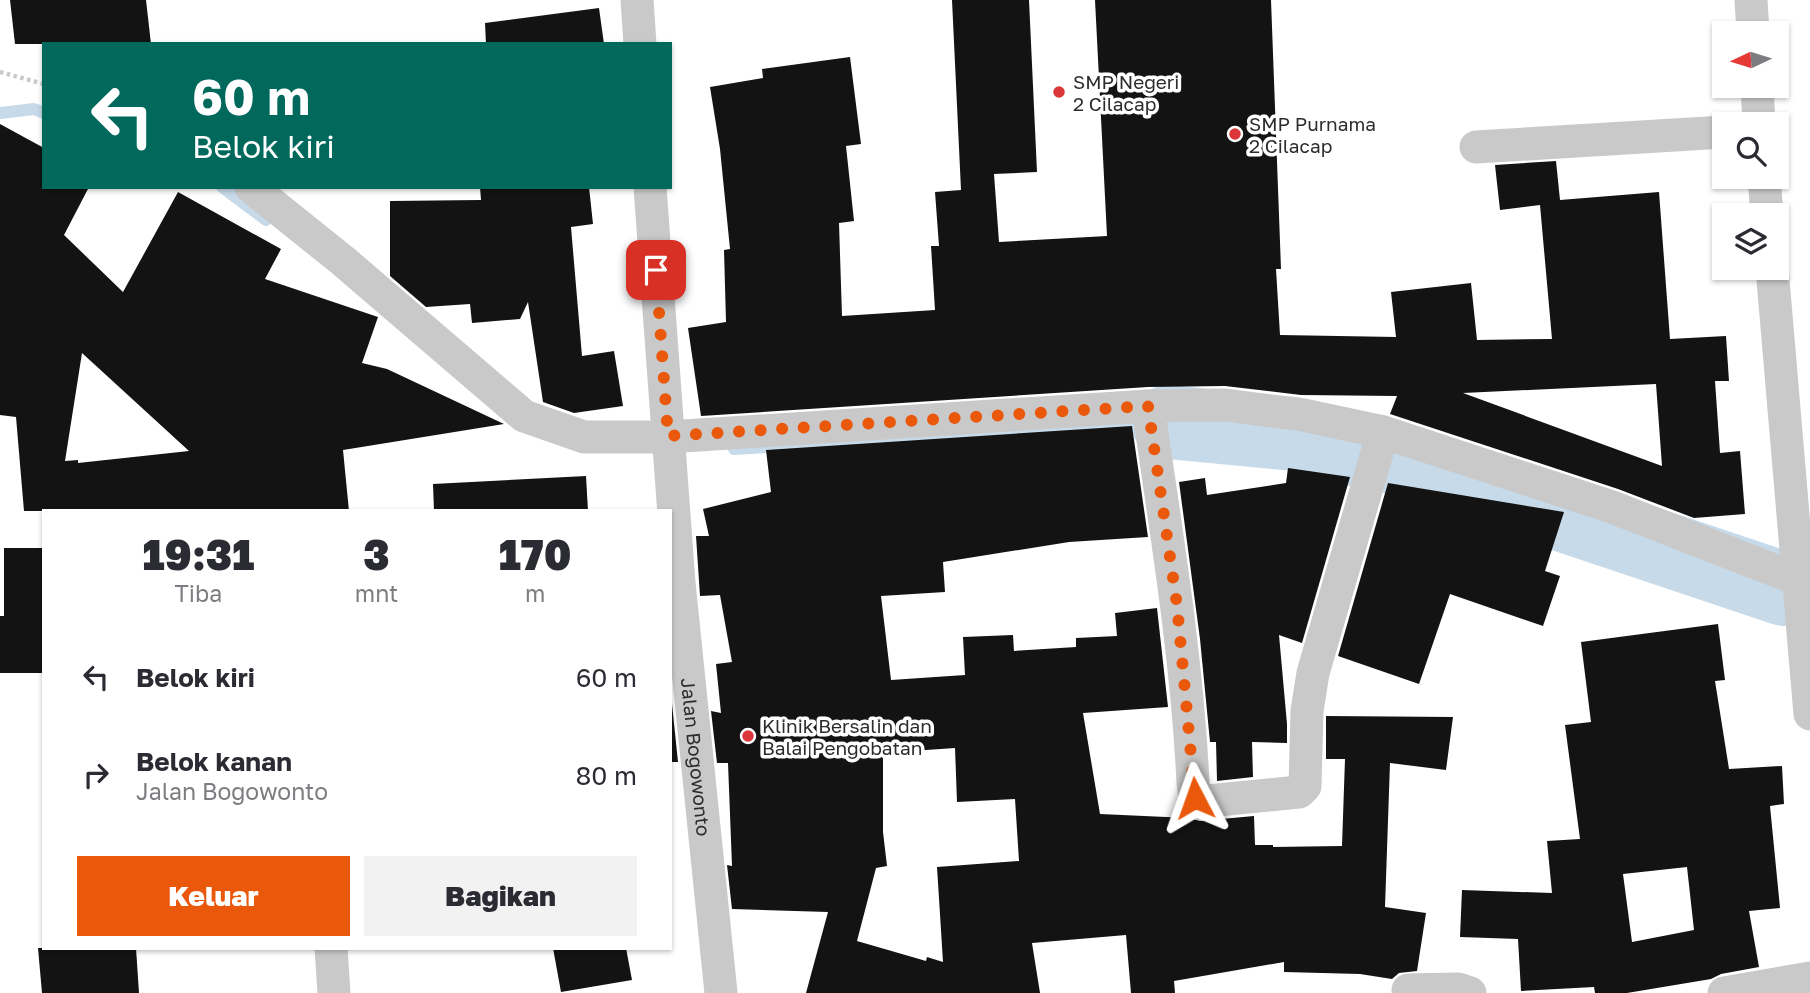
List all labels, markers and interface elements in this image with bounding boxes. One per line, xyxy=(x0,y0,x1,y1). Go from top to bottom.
north arrow xyxy=(1712,21,1788,98)
map controls xyxy=(1712,21,1789,280)
text: 60 m xyxy=(192,67,310,126)
icon: left xyxy=(77,70,168,161)
place label: SMP Negeri 2 Cilacap xyxy=(1073,70,1179,115)
marker: SMP Negeri 2 Cilacap xyxy=(1051,84,1067,100)
place label: SMP Purnama 2 Cilacap xyxy=(1249,112,1376,157)
button: search xyxy=(1712,112,1789,189)
marker: SMP Purnama 2 Cilacap xyxy=(1227,126,1243,142)
text: Belok kiri xyxy=(192,127,335,165)
button: layers xyxy=(1712,203,1789,280)
pin xyxy=(626,240,686,300)
icon: arrive xyxy=(637,251,675,289)
text: 19:31 xyxy=(142,529,254,579)
text: 3 xyxy=(363,529,390,579)
text: 170 xyxy=(499,529,572,579)
text: Tiba xyxy=(175,579,222,607)
text: mnt xyxy=(355,579,398,607)
text: m xyxy=(525,579,545,607)
icon: left xyxy=(77,658,115,696)
text: Belok kiri xyxy=(136,662,255,693)
text: 60 m xyxy=(576,662,637,693)
street label: Jalan Bogowonto xyxy=(677,677,716,837)
place label: Klinik Bersalin dan Balai Pengobatan xyxy=(762,714,932,759)
marker: Klinik Bersalin dan Balai Pengobatan xyxy=(740,728,756,744)
text: Belok kanan xyxy=(136,746,292,777)
icon: right xyxy=(77,756,115,794)
text: 80 m xyxy=(576,760,637,791)
position arrow xyxy=(1158,761,1232,835)
text: Jalan Bogowonto xyxy=(136,777,328,805)
button: Keluar xyxy=(77,856,350,936)
button: Bagikan xyxy=(364,856,637,936)

